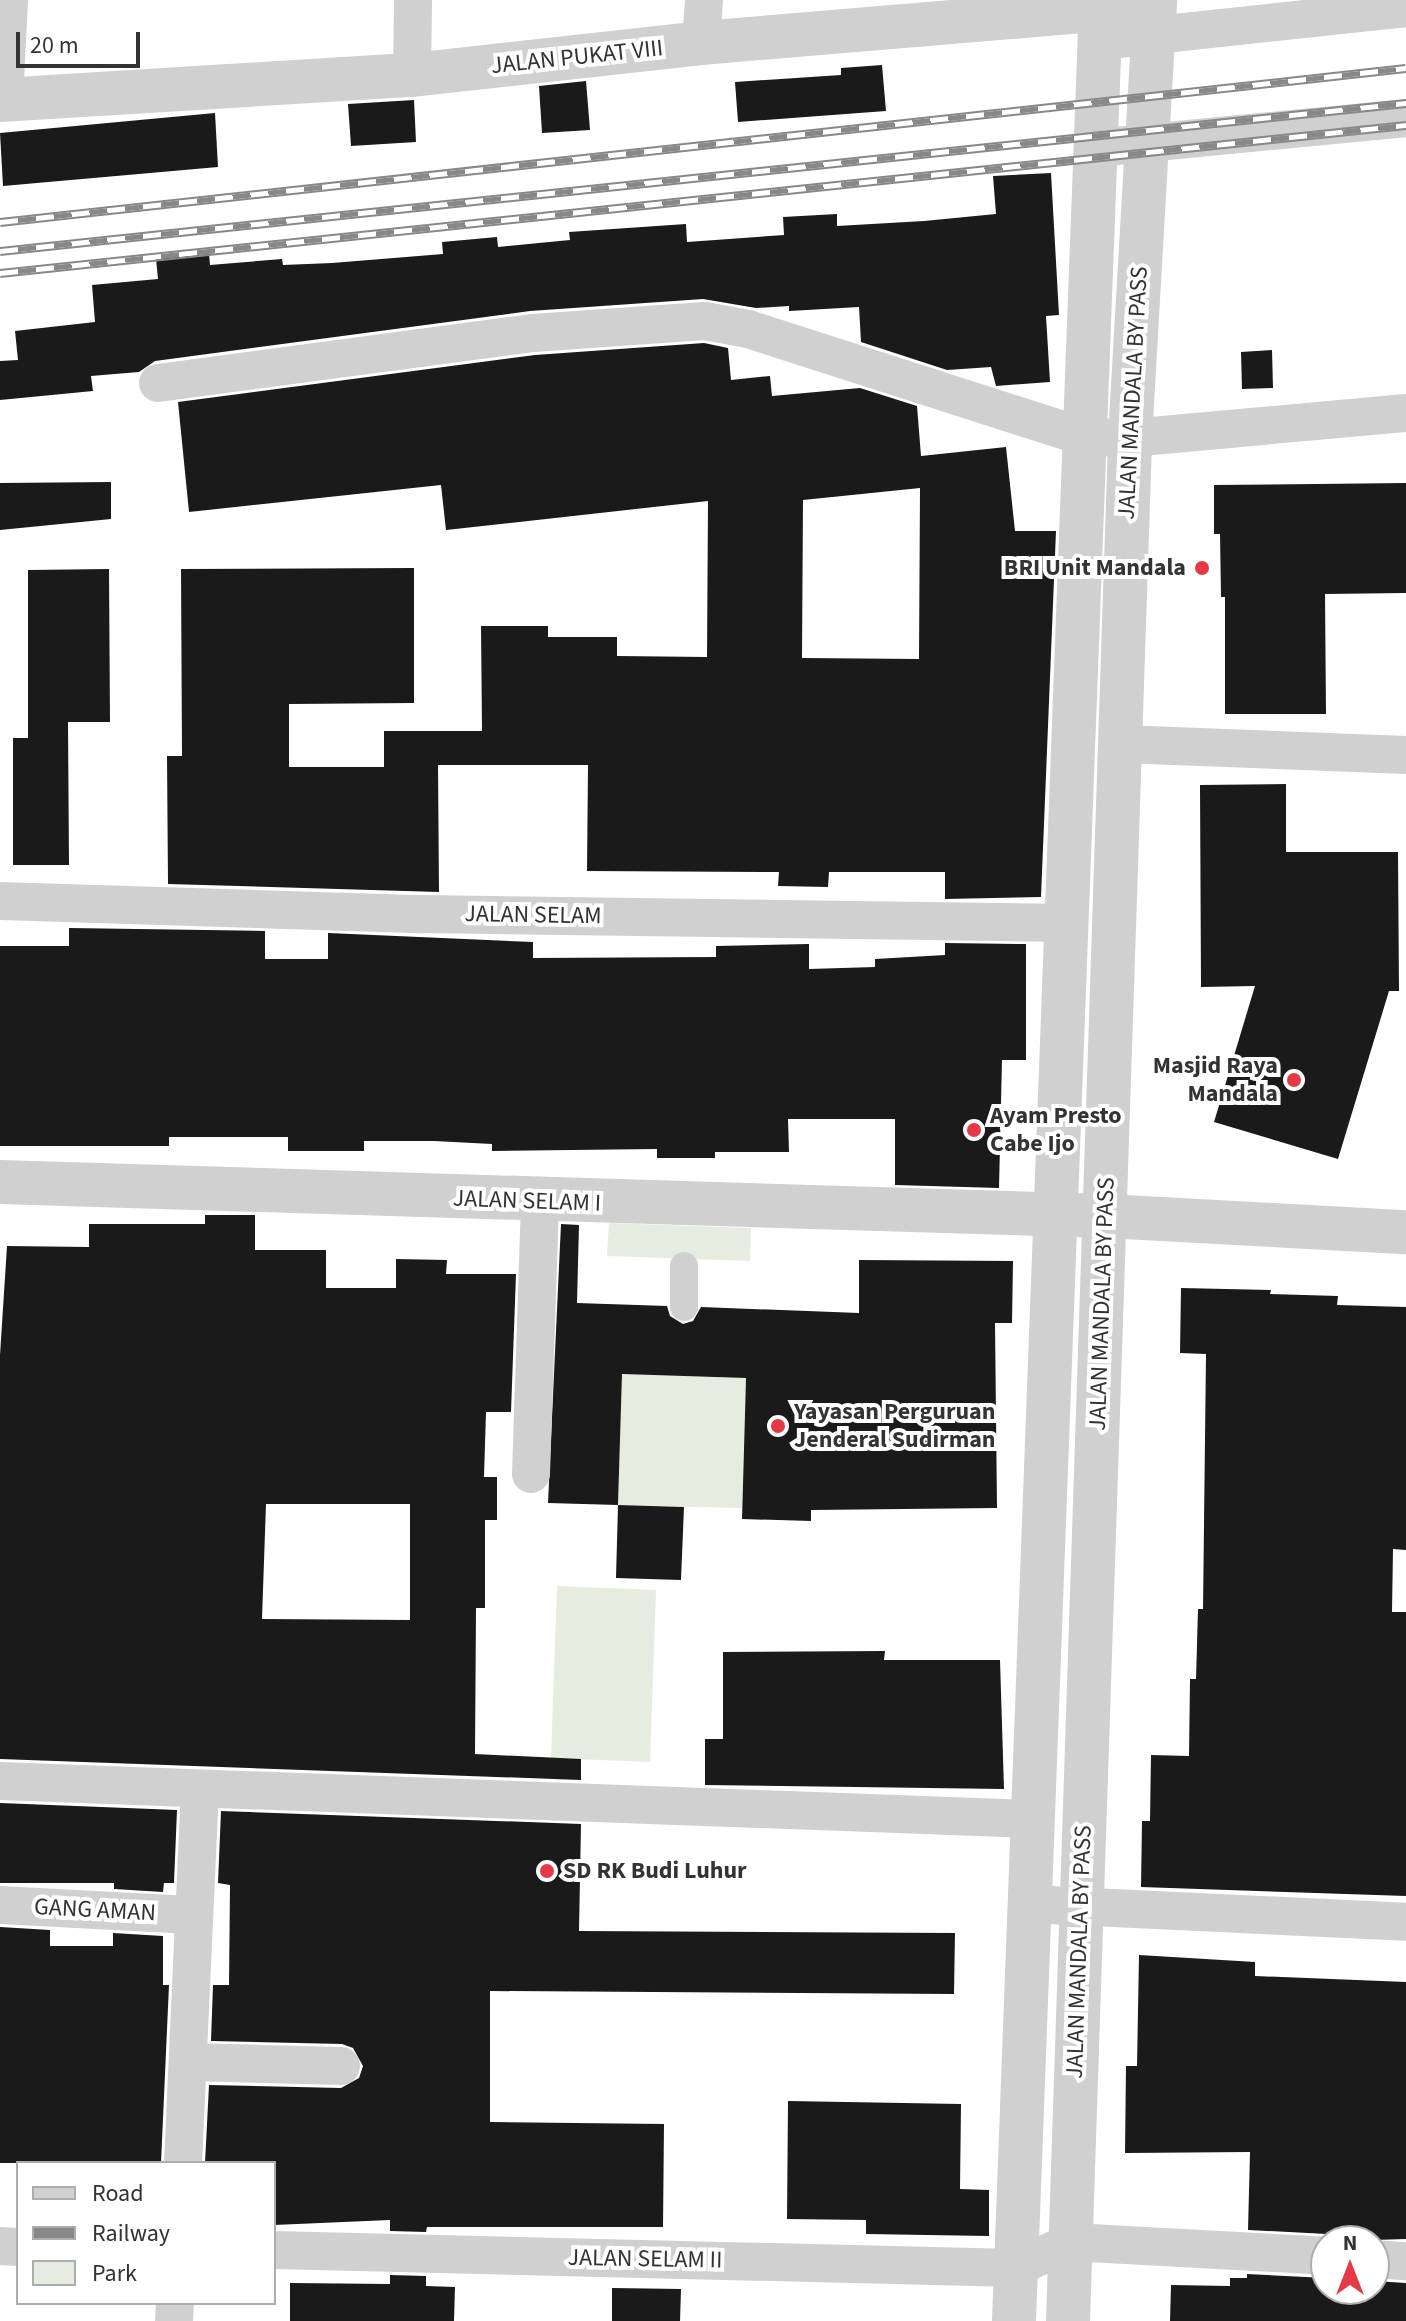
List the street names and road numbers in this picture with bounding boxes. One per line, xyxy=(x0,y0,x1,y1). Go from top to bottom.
street label: JALAN PUKAT VIII xyxy=(489,34,665,80)
street label: JALAN MANDALA BY PASS xyxy=(1112,266,1154,520)
street label: JALAN SELAM xyxy=(464,899,602,931)
street label: JALAN MANDALA BY PASS xyxy=(1083,1177,1121,1431)
street label: JALAN SELAM I xyxy=(452,1184,602,1218)
street label: JALAN MANDALA BY PASS xyxy=(1060,1825,1098,2079)
street label: GANG AMAN xyxy=(33,1892,157,1928)
street label: JALAN SELAM II xyxy=(567,2243,723,2275)

